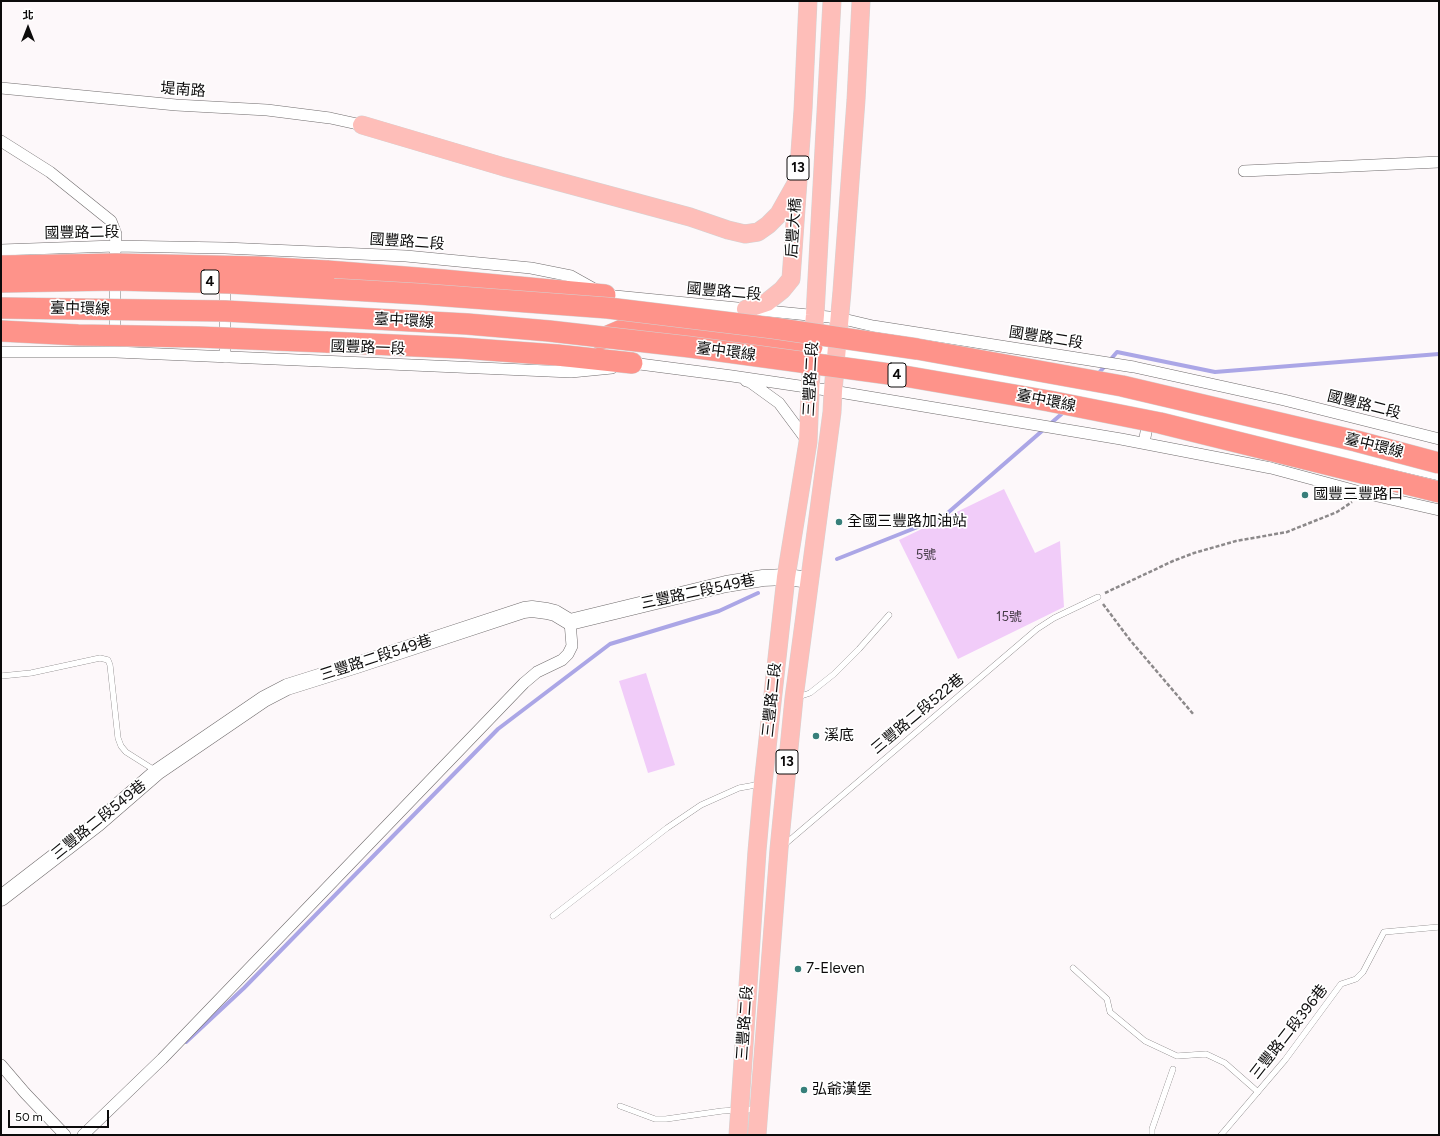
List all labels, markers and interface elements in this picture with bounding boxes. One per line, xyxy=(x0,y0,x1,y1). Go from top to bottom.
north arrow xyxy=(8,8,48,48)
text: 北 xyxy=(23,9,34,22)
street label: 堤南路 xyxy=(160,79,206,101)
road number: 13 xyxy=(787,156,809,180)
street label: 后豐大橋 xyxy=(783,197,805,259)
street label: 國豐路二段 xyxy=(44,223,120,243)
street label: 國豐路二段 xyxy=(369,230,445,254)
road number: 4 xyxy=(201,270,219,294)
street label: 國豐路二段 xyxy=(686,280,762,304)
street label: 臺中環線 xyxy=(50,299,110,319)
street label: 臺中環線 xyxy=(374,310,434,332)
street label: 國豐路二段 xyxy=(1008,323,1084,353)
street label: 國豐路一段 xyxy=(330,338,406,358)
street label: 臺中環線 xyxy=(695,339,757,365)
street label: 三豐路二段 xyxy=(800,341,822,417)
road number: 4 xyxy=(888,363,906,387)
street label: 臺中環線 xyxy=(1015,386,1077,416)
street label: 國豐路二段 xyxy=(1325,387,1403,423)
street label: 臺中環線 xyxy=(1343,430,1405,462)
place label: 國豐三豐路口 xyxy=(1313,486,1403,504)
marker: 國豐三豐路口 xyxy=(1300,490,1310,500)
place label: 全國三豐路加油站 xyxy=(847,513,967,531)
marker: 全國三豐路加油站 xyxy=(834,517,844,527)
house number: 5號 xyxy=(916,547,936,563)
street label: 三豐路二段549巷 xyxy=(639,571,757,613)
house number: 15號 xyxy=(996,609,1022,625)
street label: 三豐路二段549巷 xyxy=(318,631,434,685)
street label: 三豐路二段 xyxy=(759,662,785,738)
street label: 三豐路二段522巷 xyxy=(868,670,968,758)
place label: 溪底 xyxy=(824,727,854,745)
marker: 溪底 xyxy=(811,731,821,741)
road number: 13 xyxy=(776,750,798,774)
street label: 三豐路二段549巷 xyxy=(48,776,150,864)
place label: 7-Eleven xyxy=(806,960,865,978)
marker: 7-Eleven xyxy=(793,964,803,974)
street label: 三豐路二段396巷 xyxy=(1246,981,1332,1083)
street label: 三豐路二段 xyxy=(733,985,757,1061)
place label: 弘爺漢堡 xyxy=(812,1081,872,1099)
marker: 弘爺漢堡 xyxy=(799,1085,809,1095)
scale bar xyxy=(10,1102,111,1128)
text: 50 m xyxy=(15,1110,43,1124)

